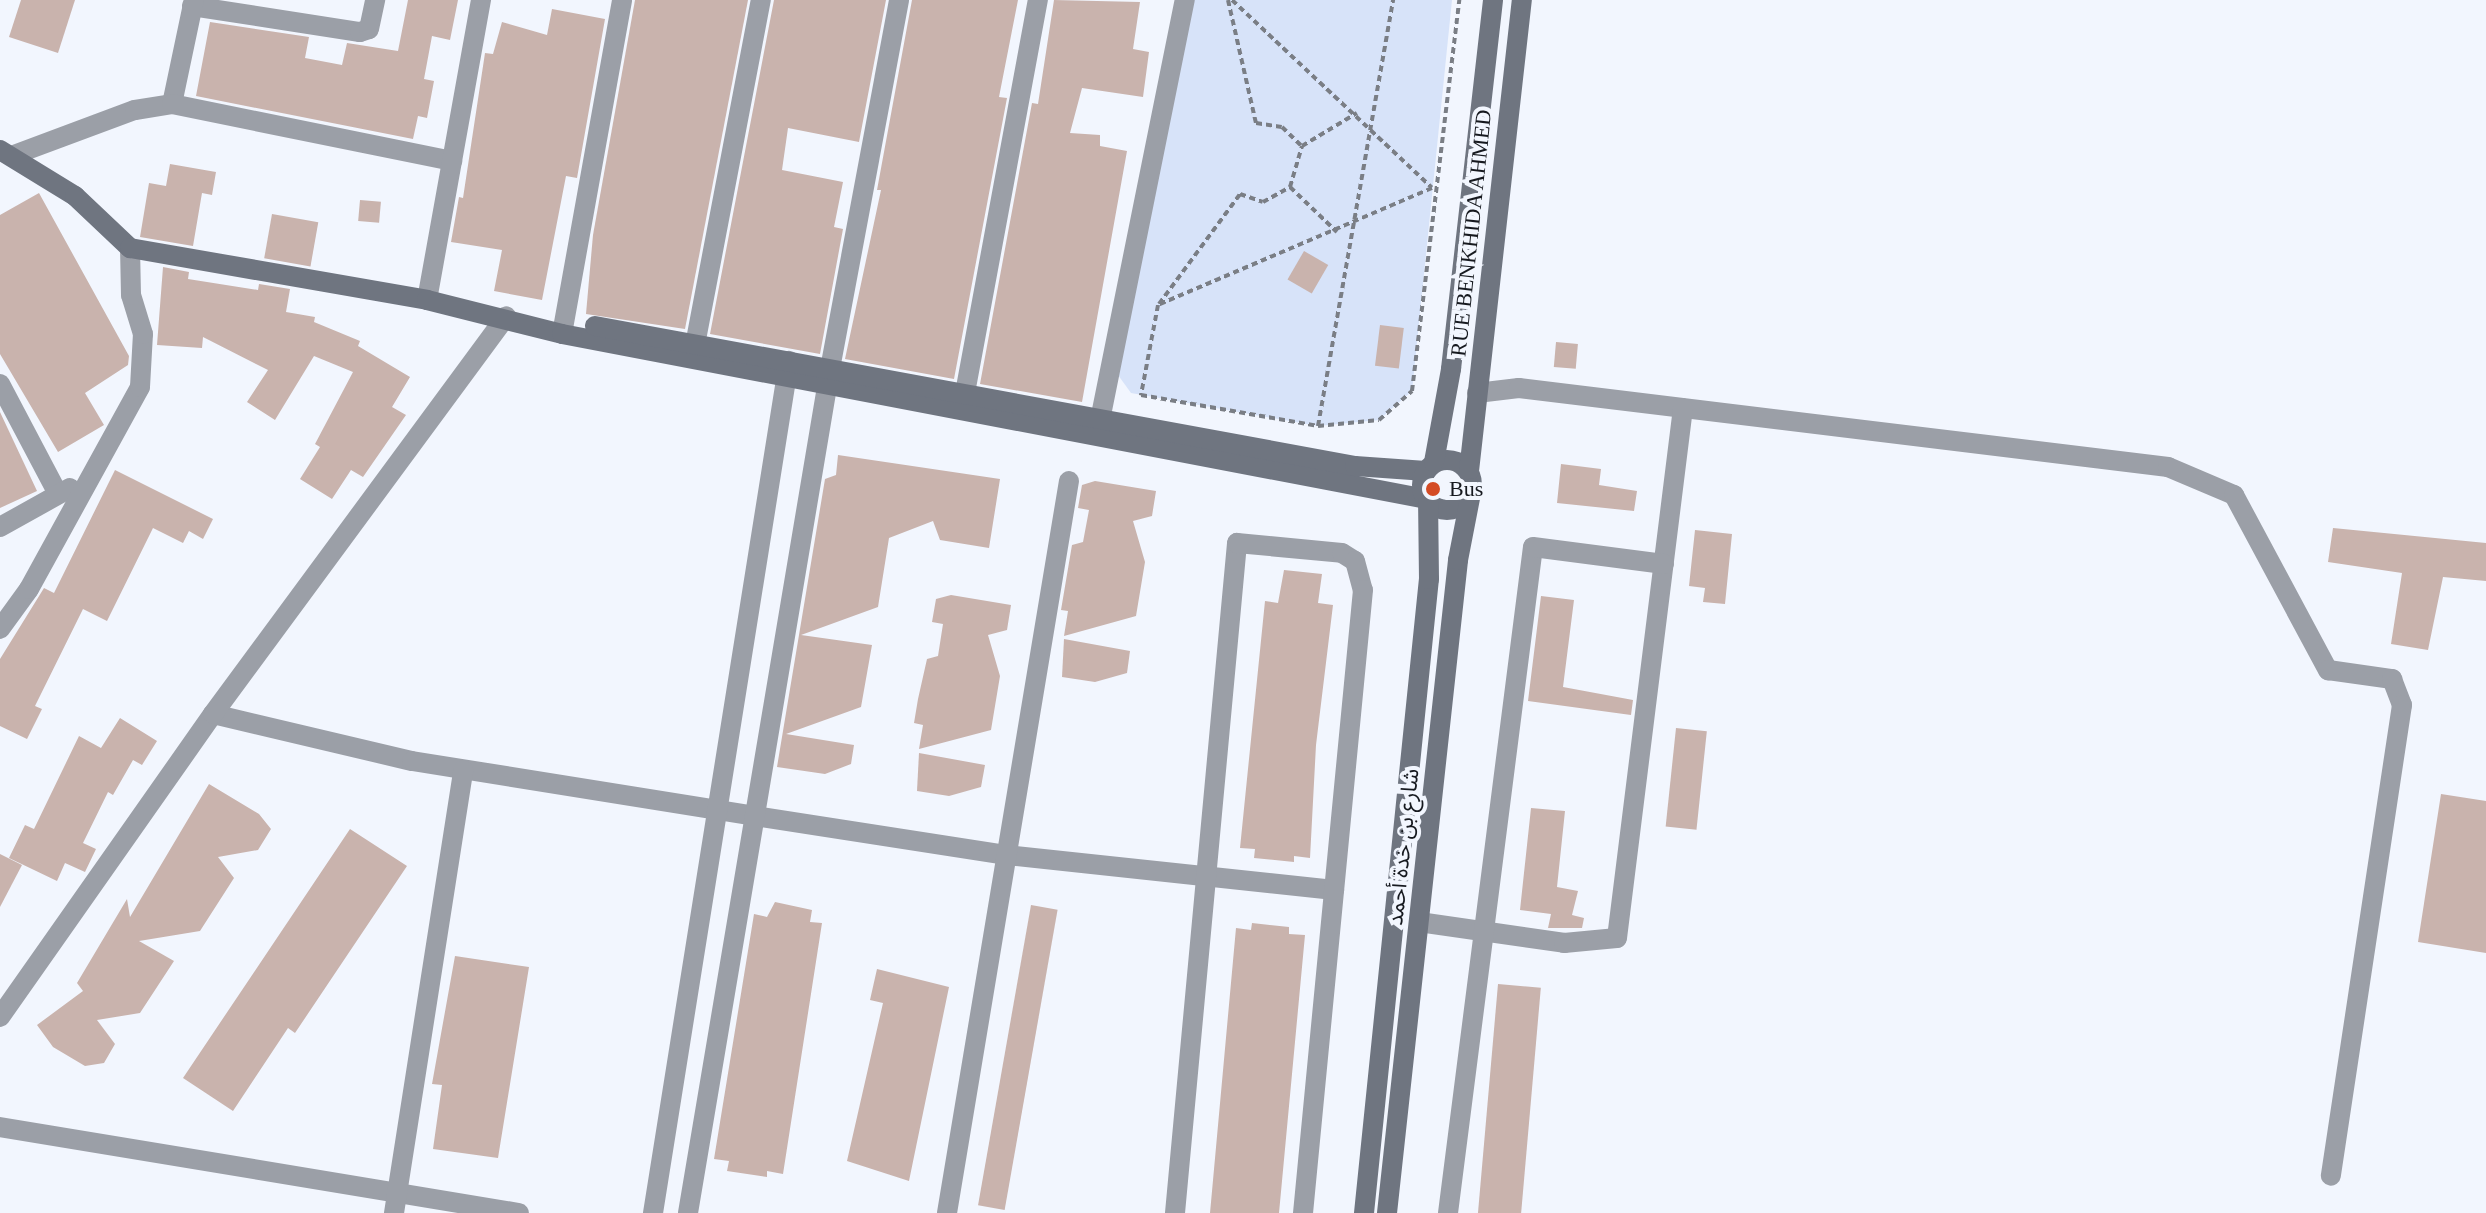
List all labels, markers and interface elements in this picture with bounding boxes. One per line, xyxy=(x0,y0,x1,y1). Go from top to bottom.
street label: RUE BENKHIDA AHMED xyxy=(1445,107,1497,359)
place label: Bus xyxy=(1449,476,1483,502)
marker: Bus xyxy=(1424,480,1442,498)
street label: شارع بن خدة أحمد xyxy=(1382,767,1424,927)

